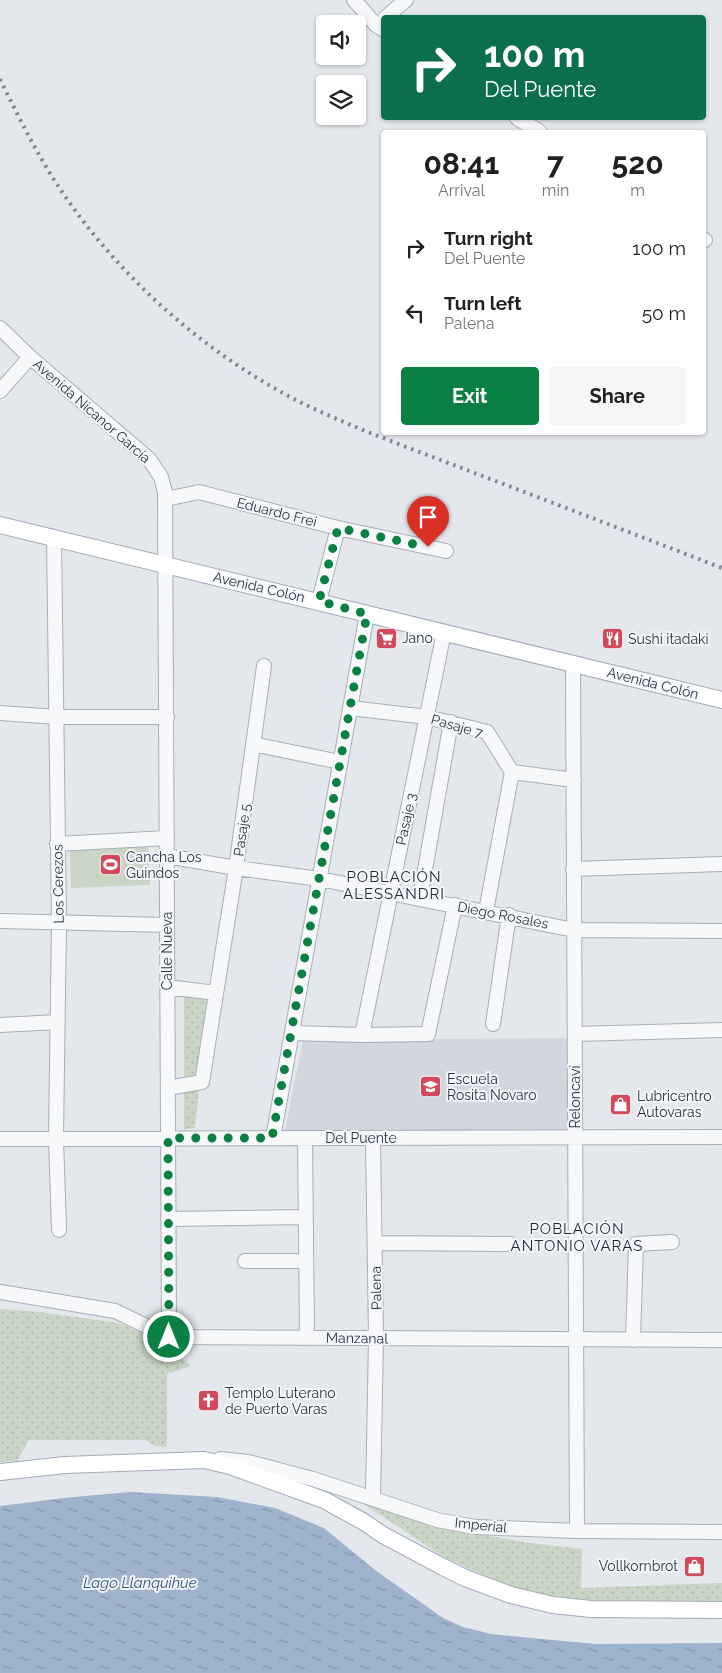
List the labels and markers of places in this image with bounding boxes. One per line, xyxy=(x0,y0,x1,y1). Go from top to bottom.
pin xyxy=(407,496,449,547)
supermarket icon: Jano xyxy=(374,626,398,650)
restaurant icon: Sushi itadaki xyxy=(600,627,624,651)
place label: Jano xyxy=(402,630,433,646)
place label: Sushi itadaki xyxy=(628,631,709,647)
place label: Cancha Los Guindos xyxy=(126,849,202,881)
sports icon: Cancha Los Guindos xyxy=(98,853,122,877)
place label: Escuela Rosita Novaro xyxy=(447,1071,537,1103)
school or university icon: Escuela Rosita Novaro xyxy=(419,1075,443,1099)
place label: Lubricentro Autovaras xyxy=(637,1088,712,1120)
shop icon: Lubricentro Autovaras xyxy=(609,1092,633,1116)
place label: Templo Luterano de Puerto Varas xyxy=(225,1385,336,1417)
church icon: Templo Luterano de Puerto Varas xyxy=(197,1389,221,1413)
shop icon: Vollkornbrot xyxy=(682,1554,706,1578)
place label: Vollkornbrot xyxy=(599,1558,678,1574)

